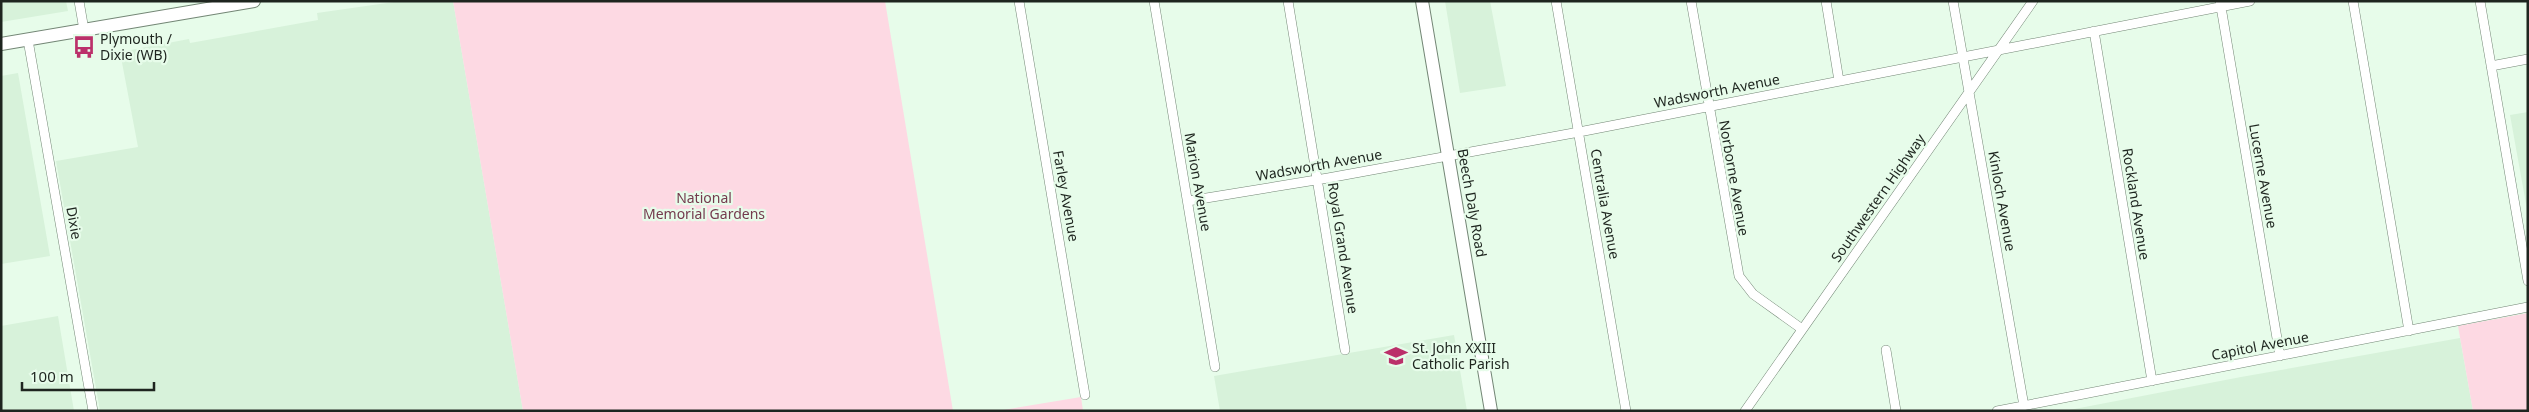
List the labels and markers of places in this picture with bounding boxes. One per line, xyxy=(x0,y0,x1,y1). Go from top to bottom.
place label: Plymouth / Dixie (WB) xyxy=(100,29,173,64)
bus stop icon: Plymouth / Dixie (WB) xyxy=(71,34,97,60)
place label: St. John XXIII Catholic Parish xyxy=(1412,338,1510,373)
school or university icon: St. John XXIII Catholic Parish xyxy=(1383,343,1409,369)

